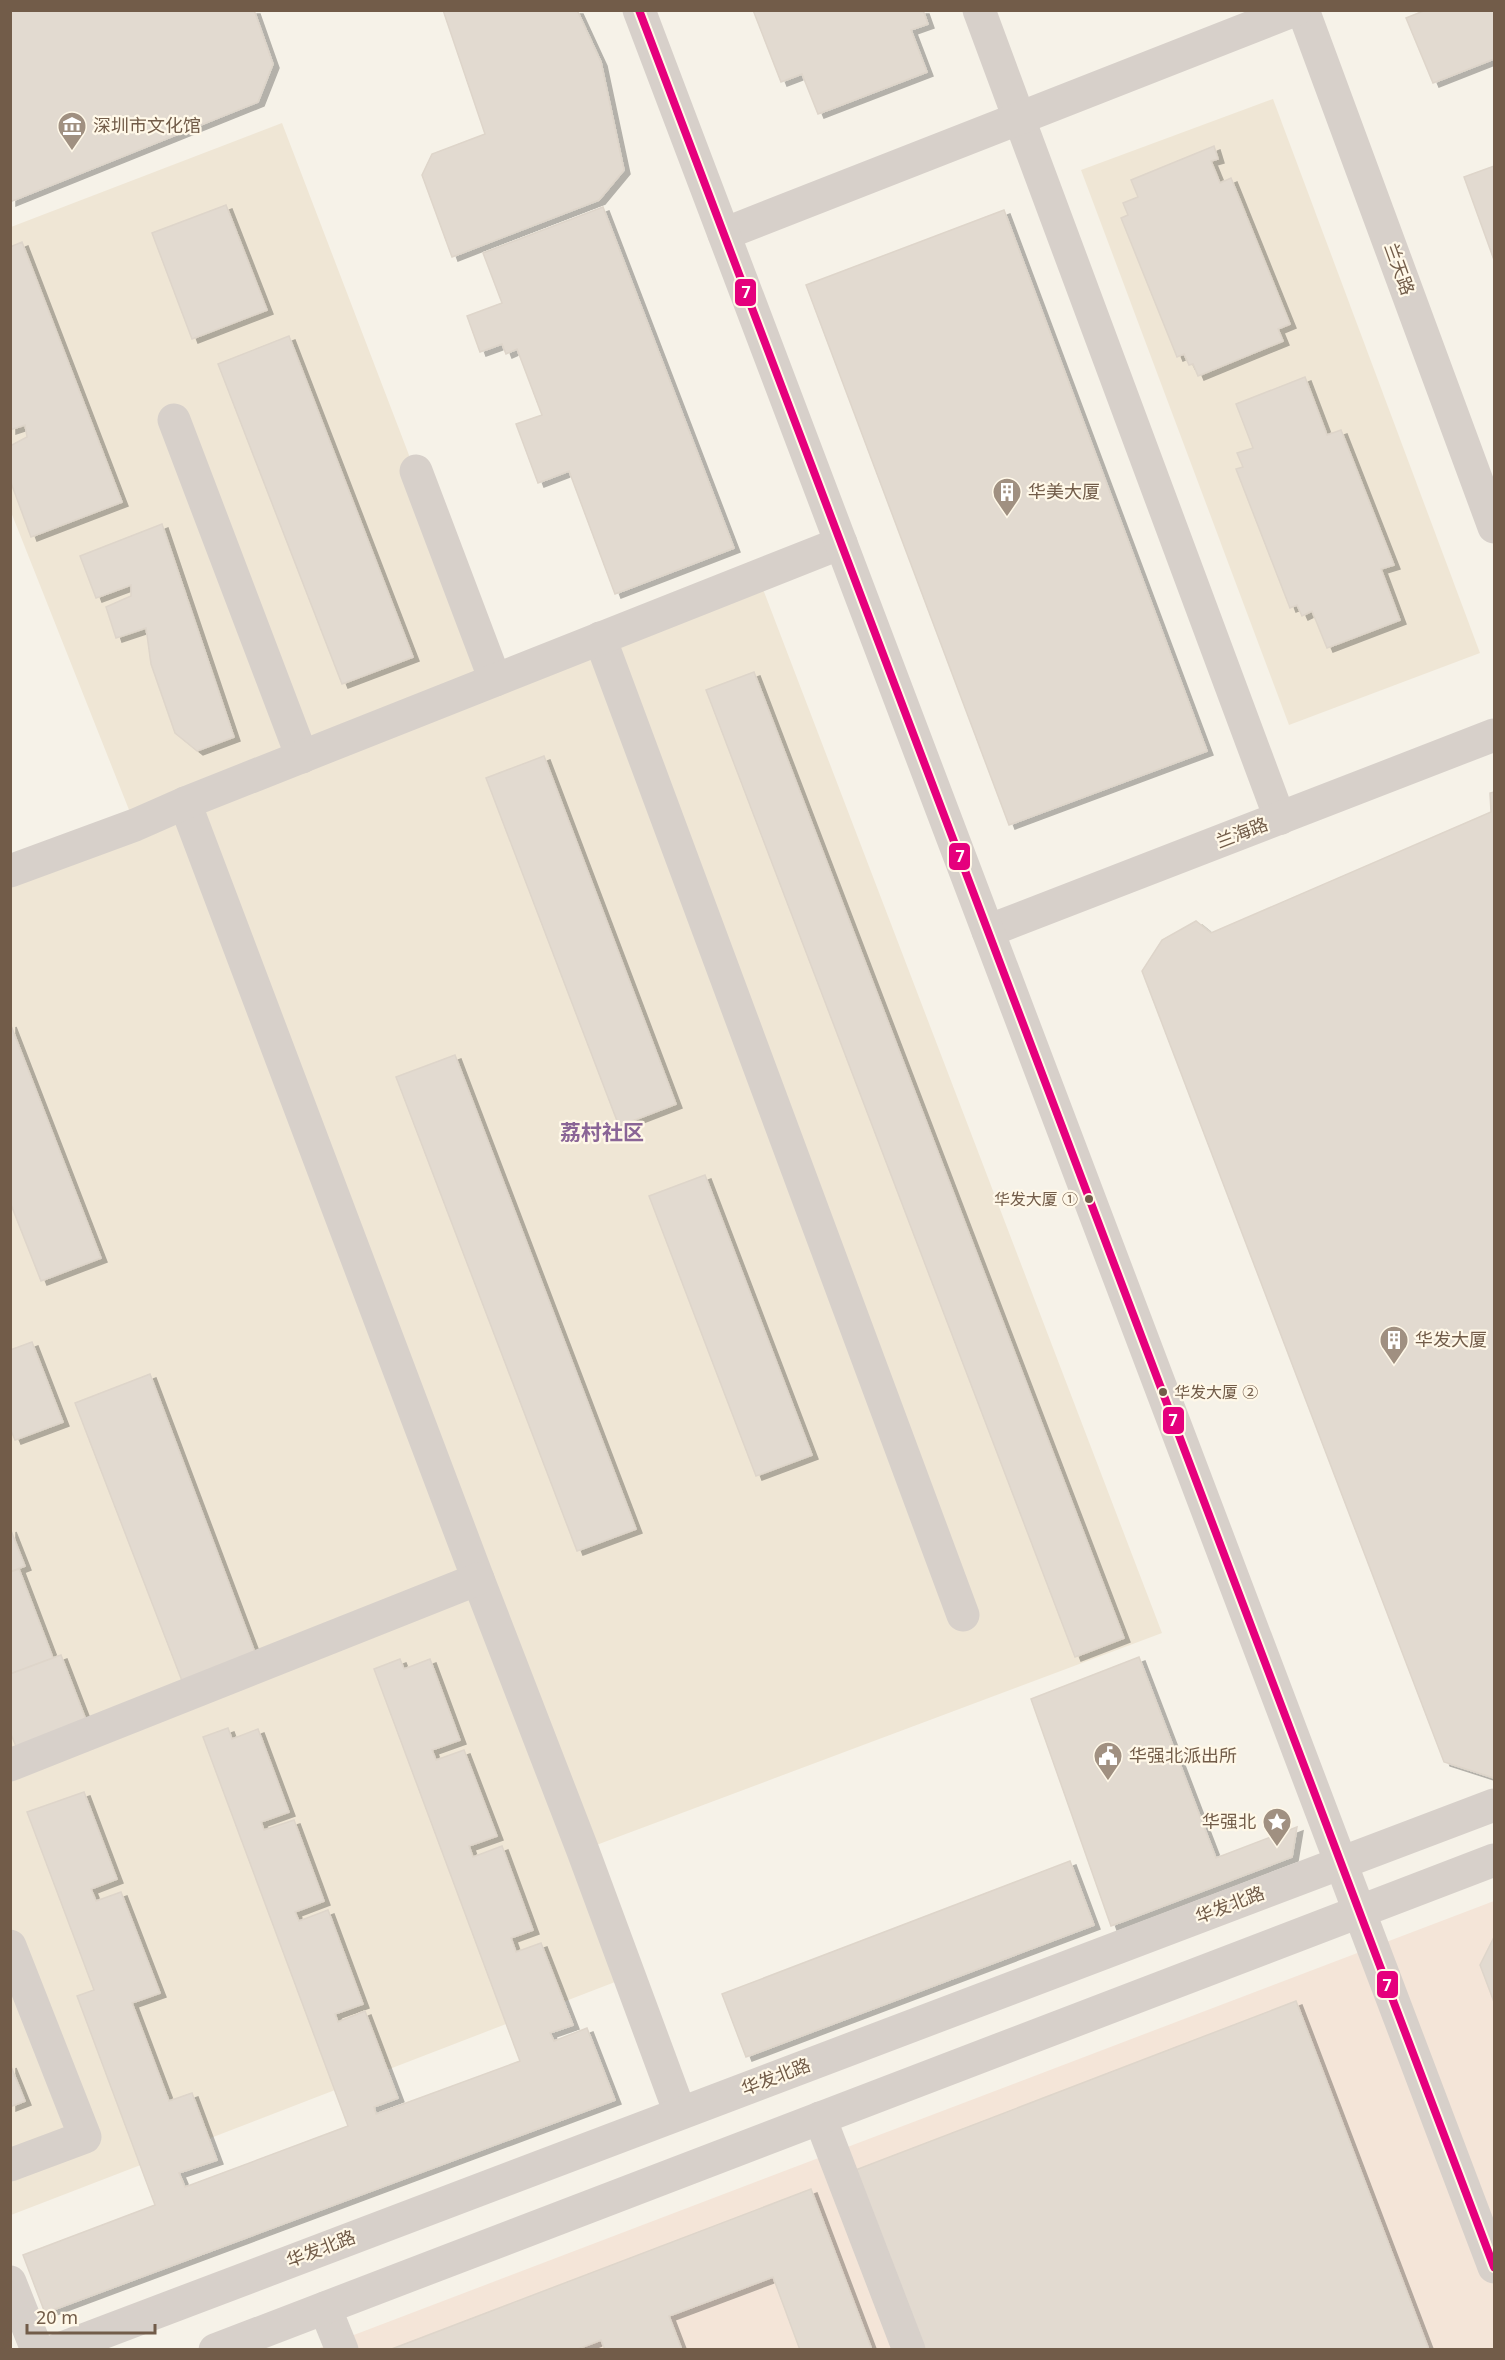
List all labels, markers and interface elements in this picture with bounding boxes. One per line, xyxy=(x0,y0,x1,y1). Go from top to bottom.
museum icon: 深圳市文化馆 xyxy=(56,110,88,152)
place label: 深圳市文化馆 xyxy=(93,113,201,137)
street label: 兰天路 xyxy=(1379,239,1420,298)
line badge: 7 xyxy=(734,278,757,307)
text: 7 xyxy=(741,281,751,303)
building icon: 华美大厦 xyxy=(991,476,1023,518)
place label: 华美大厦 xyxy=(1028,479,1100,503)
street label: 兰海路 xyxy=(1212,811,1271,853)
line badge: 7 xyxy=(948,842,971,871)
text: 7 xyxy=(955,845,965,867)
district label: 荔村社区 xyxy=(560,1118,644,1146)
place label: 华发大厦 ① xyxy=(994,1188,1078,1210)
marker: 华发大厦 ① xyxy=(1083,1193,1095,1205)
building icon: 华发大厦 xyxy=(1378,1324,1410,1366)
place label: 华发大厦 xyxy=(1415,1327,1487,1351)
place label: 华发大厦 ② xyxy=(1174,1381,1258,1403)
marker: 华发大厦 ② xyxy=(1157,1386,1169,1398)
line badge: 7 xyxy=(1162,1406,1185,1435)
text: 7 xyxy=(1168,1409,1178,1431)
public building icon: 华强北派出所 xyxy=(1092,1740,1124,1782)
place label: 华强北派出所 xyxy=(1129,1743,1237,1767)
place icon: 华强北 xyxy=(1261,1806,1293,1848)
place label: 华强北 xyxy=(1202,1809,1256,1833)
street label: 华发北路 xyxy=(1192,1880,1268,1928)
line badge: 7 xyxy=(1376,1970,1399,1999)
text: 7 xyxy=(1382,1974,1392,1996)
street label: 华发北路 xyxy=(738,2052,814,2100)
street label: 华发北路 xyxy=(283,2224,359,2272)
scale bar xyxy=(27,2297,154,2335)
text: 20 m xyxy=(36,2305,78,2329)

